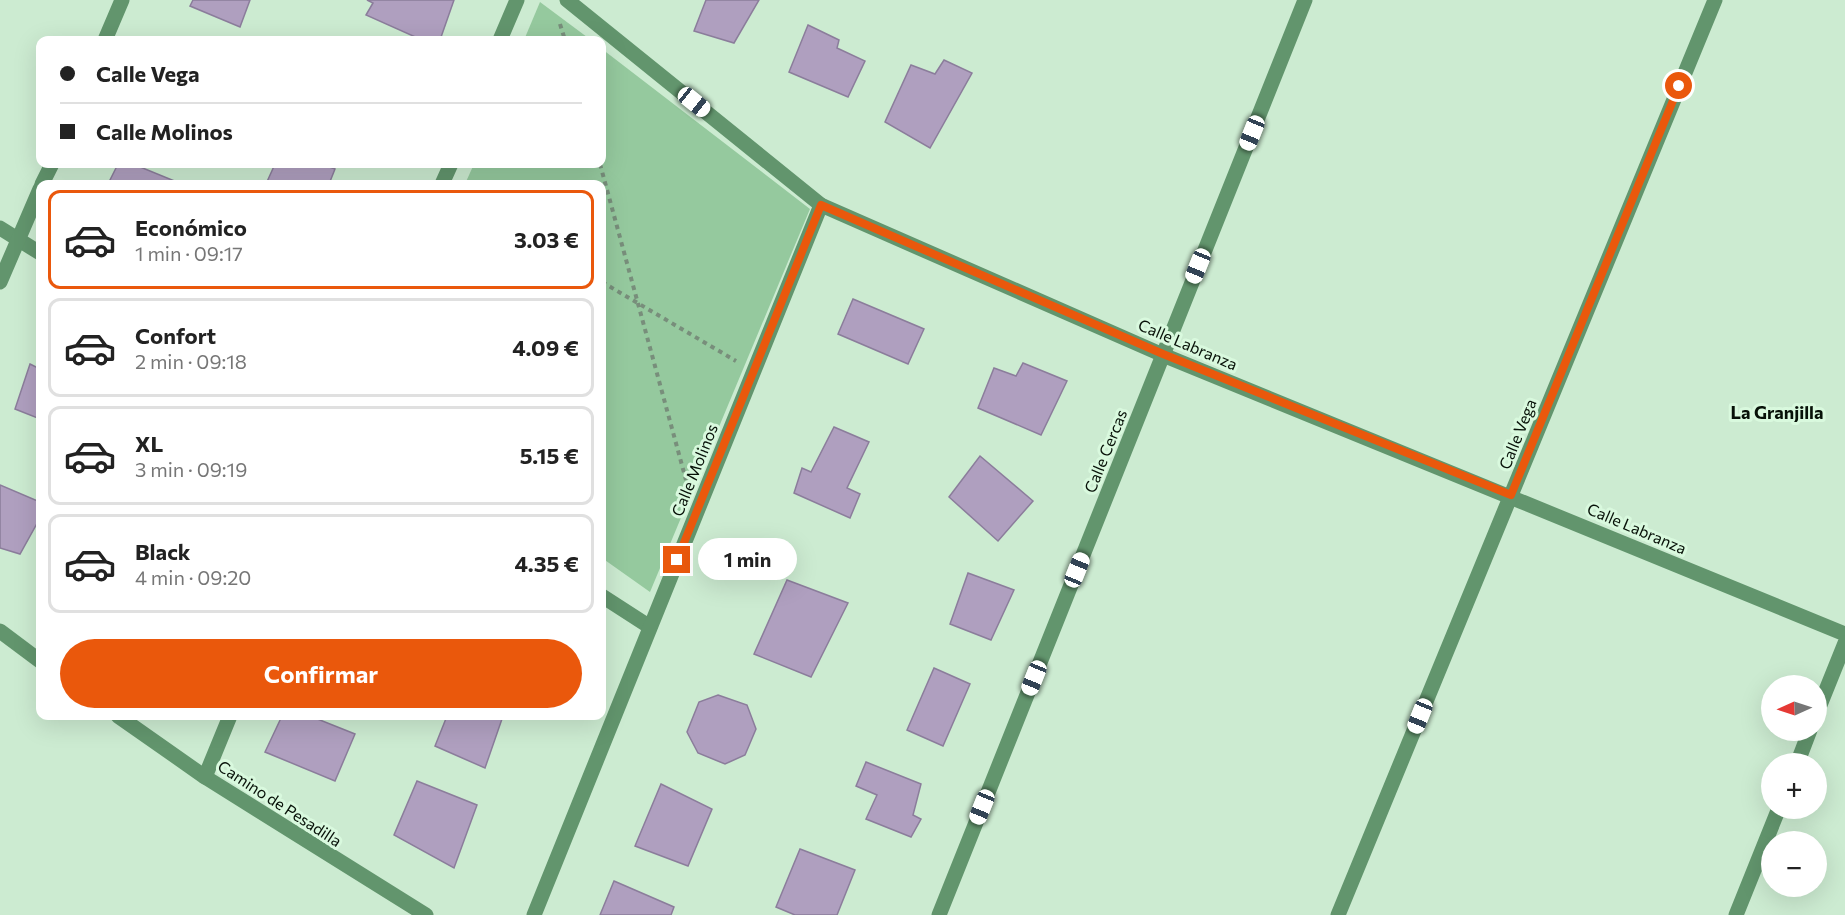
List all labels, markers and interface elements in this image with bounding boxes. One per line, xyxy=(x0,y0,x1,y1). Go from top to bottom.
text: Calle Vega xyxy=(96,60,200,87)
route start xyxy=(1665,72,1692,99)
car xyxy=(674,84,714,120)
car xyxy=(1237,113,1267,153)
text: Calle Molinos xyxy=(96,118,233,145)
icon: car xyxy=(63,213,117,267)
text: Económico xyxy=(135,214,247,241)
text: 3.03 € xyxy=(514,226,579,253)
text: 1 min · 09:17 xyxy=(135,241,243,265)
car xyxy=(1183,246,1213,286)
street label: Calle Labranza xyxy=(1135,315,1241,373)
icon: car xyxy=(63,321,117,375)
text: Confort xyxy=(135,322,216,349)
text: 4.09 € xyxy=(512,334,579,361)
text: 2 min · 09:18 xyxy=(135,349,247,373)
street label: Calle Vega xyxy=(1494,396,1540,472)
district label: La Granjilla xyxy=(1731,401,1823,423)
street label: Calle Cercas xyxy=(1080,407,1130,495)
street label: Calle Molinos xyxy=(667,421,721,519)
icon: car xyxy=(63,429,117,483)
text: XL xyxy=(135,430,163,457)
text: 5.15 € xyxy=(520,442,579,469)
text: 3 min · 09:19 xyxy=(135,457,247,481)
street label: Calle Labranza xyxy=(1584,499,1690,557)
icon: car xyxy=(63,537,117,591)
text: Black xyxy=(135,538,190,565)
callout: 1 min xyxy=(698,539,797,581)
route end xyxy=(663,546,690,573)
text: 1 min xyxy=(724,547,771,571)
text: 4.35 € xyxy=(514,550,579,577)
car xyxy=(1062,550,1092,590)
text: 4 min · 09:20 xyxy=(135,565,251,589)
button: Confirmar xyxy=(60,639,582,708)
car xyxy=(1019,658,1049,698)
north arrow xyxy=(1761,675,1827,741)
map controls xyxy=(1761,675,1827,897)
car xyxy=(1405,696,1435,736)
button: + xyxy=(1761,753,1827,819)
street label: Camino de Pesadilla xyxy=(215,756,345,850)
car xyxy=(967,787,997,827)
button: − xyxy=(1761,831,1827,897)

